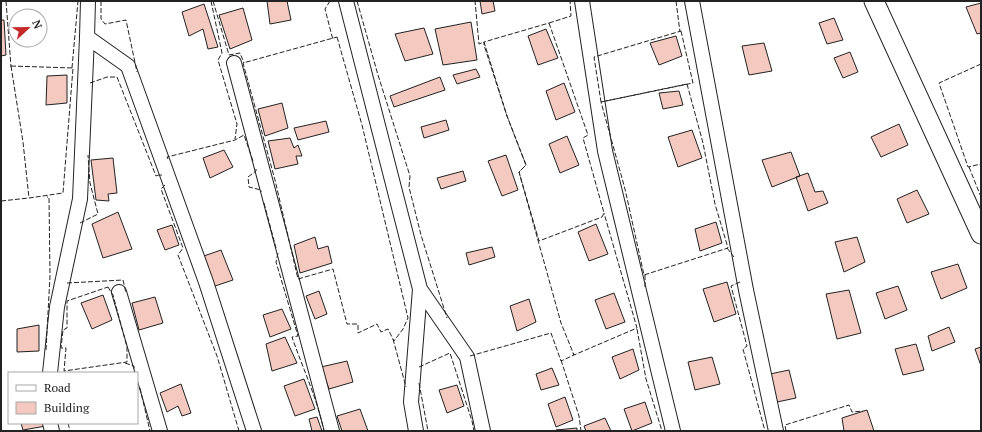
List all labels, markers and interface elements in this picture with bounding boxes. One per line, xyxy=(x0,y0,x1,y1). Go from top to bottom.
north arrow xyxy=(8,8,48,48)
text: N xyxy=(29,18,46,31)
legend xyxy=(8,372,138,424)
text: Road xyxy=(44,380,71,395)
text: Building xyxy=(44,400,90,415)

